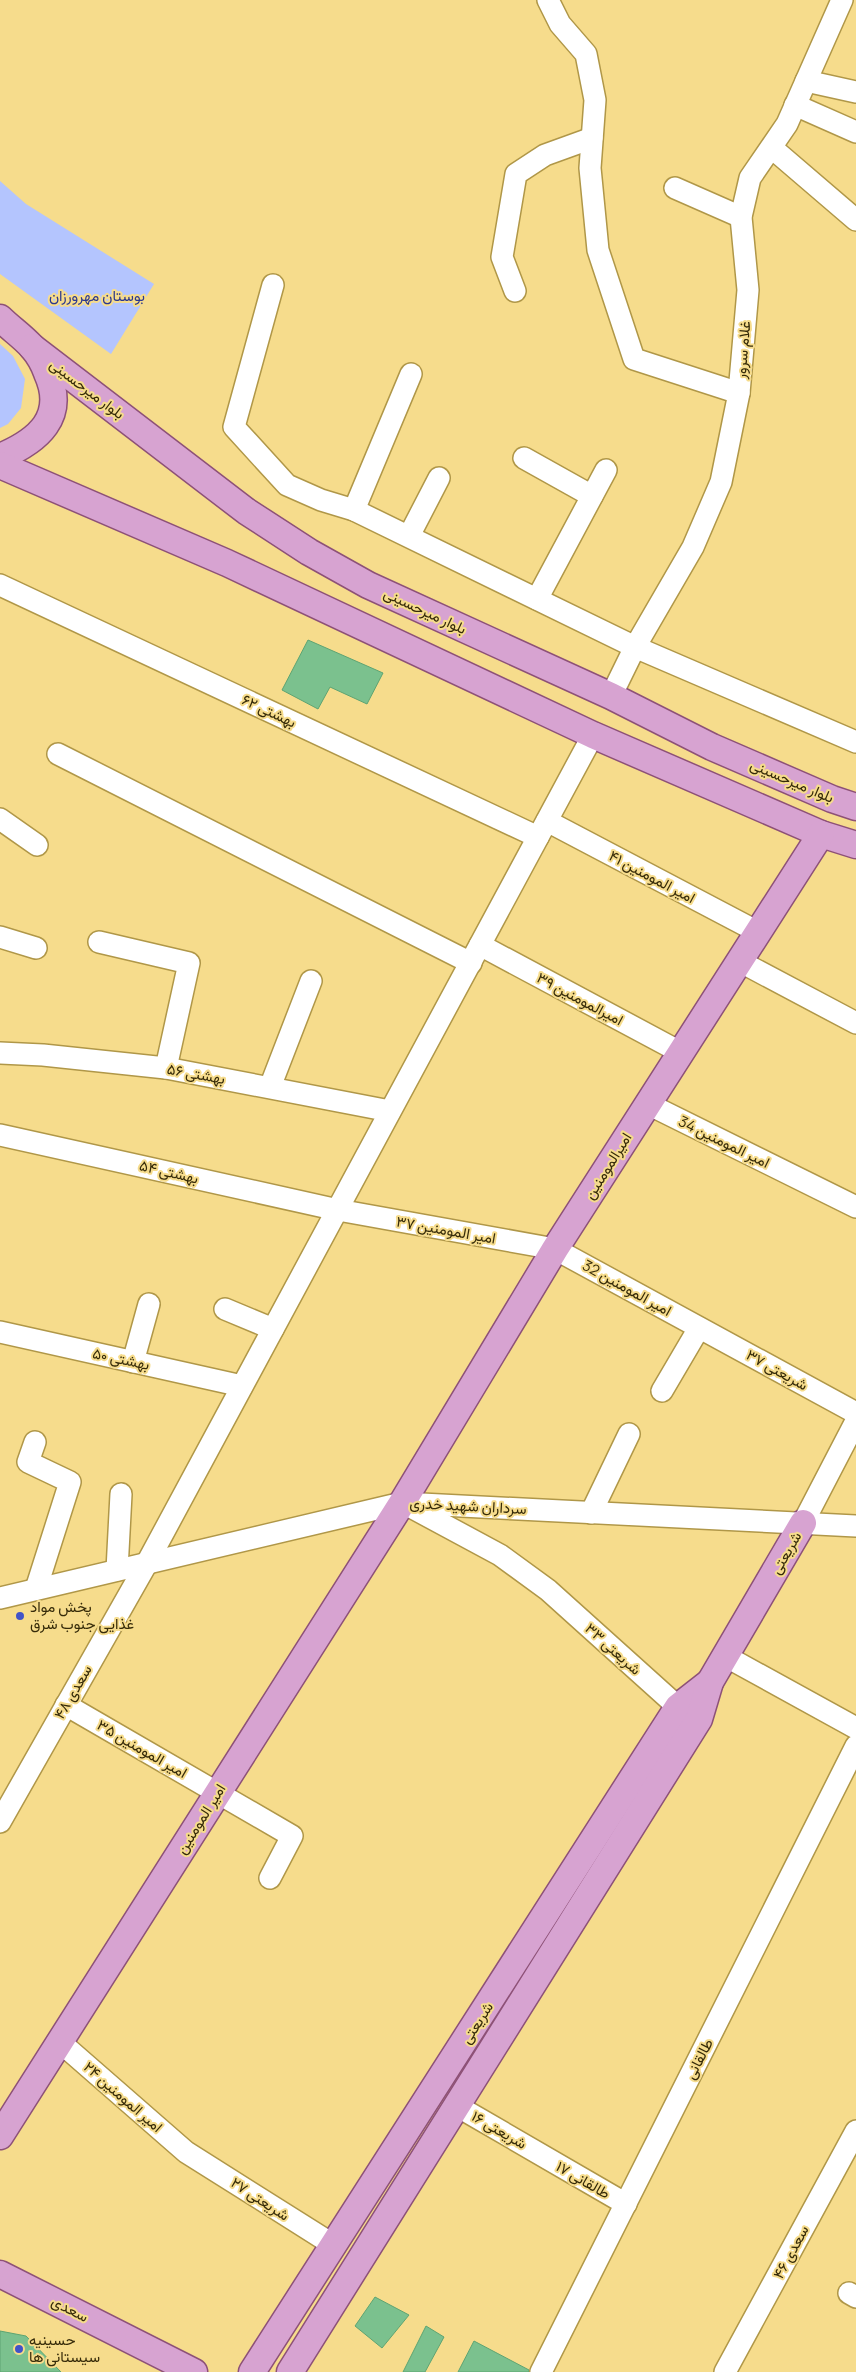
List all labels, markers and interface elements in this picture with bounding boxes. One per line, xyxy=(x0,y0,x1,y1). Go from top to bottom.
park label: بوستان مهرورزان xyxy=(49,285,145,306)
street label: غلام سرور xyxy=(729,320,756,381)
street label: بلوار میرحسینی xyxy=(45,353,129,424)
street label: بلوار میرحسینی xyxy=(380,582,470,639)
street label: بهشتی ۶۲ xyxy=(239,689,300,732)
street label: بلوار میرحسینی xyxy=(747,753,837,808)
street label: امیر المومنین ۴۱ xyxy=(605,845,699,908)
street label: امیرالمومنین ۳۹ xyxy=(533,967,627,1030)
street label: بهشتی ۵۶ xyxy=(165,1058,227,1089)
street label: امیر المومنین 34 xyxy=(675,1110,773,1173)
street label: امیرالمومنین xyxy=(579,1128,636,1203)
street label: بهشتی ۵۴ xyxy=(137,1155,201,1189)
street label: امیر المومنین ۳۷ xyxy=(395,1210,498,1249)
street label: امیر المومنین 32 xyxy=(579,1254,676,1321)
street label: بهشتی ۵۰ xyxy=(91,1342,152,1375)
street label: شریعتی ۳۷ xyxy=(743,1344,812,1395)
street label: سرداران شهید خدری xyxy=(409,1492,527,1519)
street label: شریعتی xyxy=(765,1527,806,1578)
place label: پخش مواد غذایی جنوب شرق xyxy=(30,1596,134,1634)
marker: پخش مواد غذایی جنوب شرق xyxy=(14,1610,26,1622)
street label: شریعتی ۳۳ xyxy=(581,1618,646,1680)
street label: سعدی ۴۸ xyxy=(49,1661,97,1723)
street label: امیر المومنین ۳۵ xyxy=(93,1714,191,1783)
street label: امیر المومنین xyxy=(171,1780,230,1858)
street label: شریعتی xyxy=(455,1998,498,2048)
street label: طالقانی xyxy=(679,2034,718,2083)
street label: امیر المومنین ۲۴ xyxy=(79,2056,167,2137)
street label: شریعتی ۱۶ xyxy=(468,2105,531,2154)
street label: طالقانی ۱۷ xyxy=(552,2156,615,2204)
street label: شریعتی ۲۷ xyxy=(227,2172,294,2225)
street label: سعدی ۴۶ xyxy=(768,2221,813,2282)
street label: سعدی xyxy=(48,2290,93,2327)
place label: حسینیه سیستانی ها xyxy=(29,2329,100,2367)
marker: حسینیه سیستانی ها xyxy=(13,2343,25,2355)

